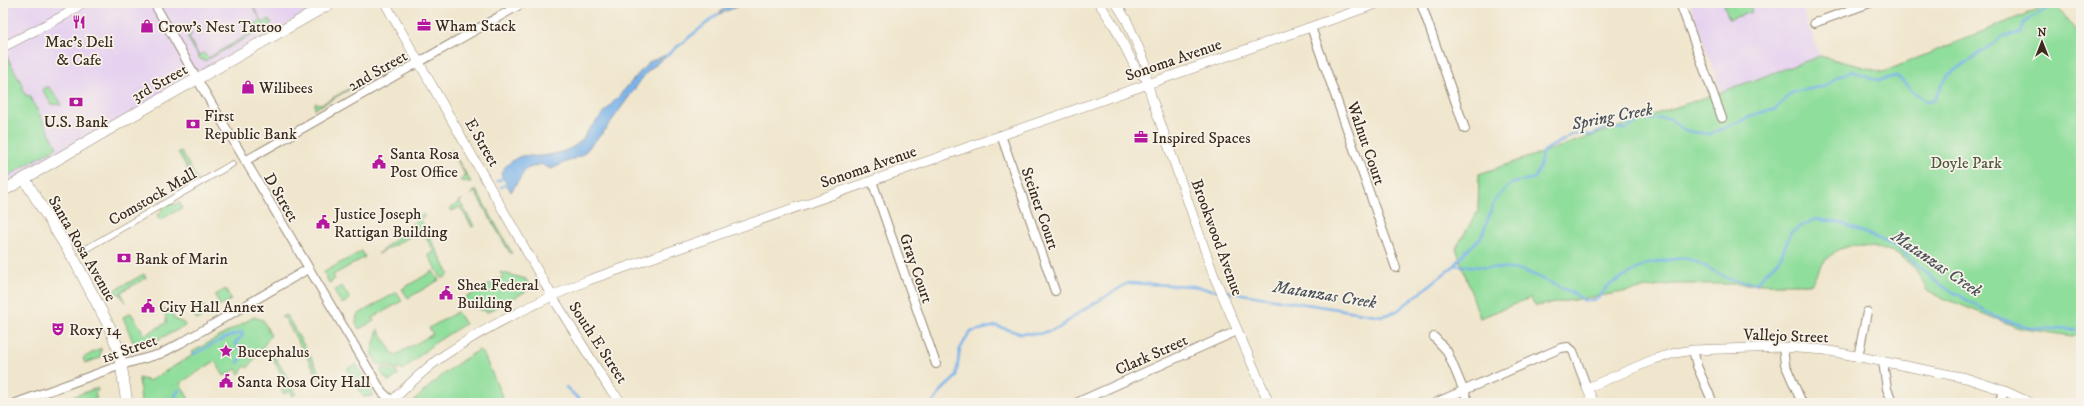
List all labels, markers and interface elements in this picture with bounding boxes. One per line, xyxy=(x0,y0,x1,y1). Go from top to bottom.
restaurant icon: Mac's Deli & Cafe xyxy=(71,14,87,30)
place label: Wham Stack xyxy=(434,16,516,36)
place label: Crow's Nest Tattoo xyxy=(158,17,282,37)
office icon: Wham Stack xyxy=(416,17,432,33)
shop icon: Crow's Nest Tattoo xyxy=(139,18,155,34)
north arrow xyxy=(2022,22,2062,62)
text: N xyxy=(2037,26,2047,40)
place label: Mac's Deli & Cafe xyxy=(45,32,113,70)
street label: Sonoma Avenue xyxy=(1122,34,1225,86)
street label: 2nd Street xyxy=(344,46,411,96)
street label: 3rd Street xyxy=(128,59,191,106)
place label: Wilibees xyxy=(258,78,313,98)
shop icon: Wilibees xyxy=(240,79,256,95)
bank icon: U.S. Bank xyxy=(68,94,84,110)
street label: Walnut Court xyxy=(1342,98,1390,188)
water label: Spring Creek xyxy=(1569,98,1655,136)
place label: First Republic Bank xyxy=(204,106,297,144)
place label: U.S. Bank xyxy=(44,112,108,132)
street label: E Street xyxy=(460,115,504,170)
bank icon: First Republic Bank xyxy=(185,116,201,132)
place label: Inspired Spaces xyxy=(1152,128,1251,148)
office icon: Inspired Spaces xyxy=(1133,129,1149,145)
street label: Sonoma Avenue xyxy=(817,141,920,193)
place label: Santa Rosa Post Office xyxy=(390,144,460,182)
park label: Doyle Park xyxy=(1930,153,2002,173)
public building icon: Santa Rosa Post Office xyxy=(371,154,387,170)
street label: Comstock Mall xyxy=(105,164,200,230)
street label: Steiner Court xyxy=(1017,165,1063,252)
street label: D Street xyxy=(259,169,303,226)
street label: Brookwood Avenue xyxy=(1187,176,1248,299)
street label: Santa Rosa Avenue xyxy=(44,192,121,305)
place label: Justice Joseph Rattigan Building xyxy=(332,204,447,242)
public building icon: Justice Joseph Rattigan Building xyxy=(315,214,331,230)
water label: Matanzas Creek xyxy=(1886,225,1987,303)
street label: Gray Court xyxy=(895,231,937,306)
place label: Bank of Marin xyxy=(135,249,228,269)
bank icon: Bank of Marin xyxy=(116,250,132,266)
place label: Shea Federal Building xyxy=(457,275,539,313)
water label: Matanzas Creek xyxy=(1271,276,1379,314)
public building icon: Shea Federal Building xyxy=(438,285,454,301)
place label: City Hall Annex xyxy=(159,297,265,317)
public building icon: City Hall Annex xyxy=(140,298,156,314)
street label: South E Street xyxy=(564,298,632,387)
place label: Roxy 14 xyxy=(69,320,122,340)
theatre icon: Roxy 14 xyxy=(50,321,66,337)
street label: Vallejo Street xyxy=(1742,324,1829,347)
street label: 1st Street xyxy=(99,330,160,368)
street label: Clark Street xyxy=(1112,330,1191,380)
place label: Bucephalus xyxy=(237,342,309,362)
place icon: Bucephalus xyxy=(218,343,234,359)
place label: Santa Rosa City Hall xyxy=(237,372,371,392)
public building icon: Santa Rosa City Hall xyxy=(218,373,234,389)

